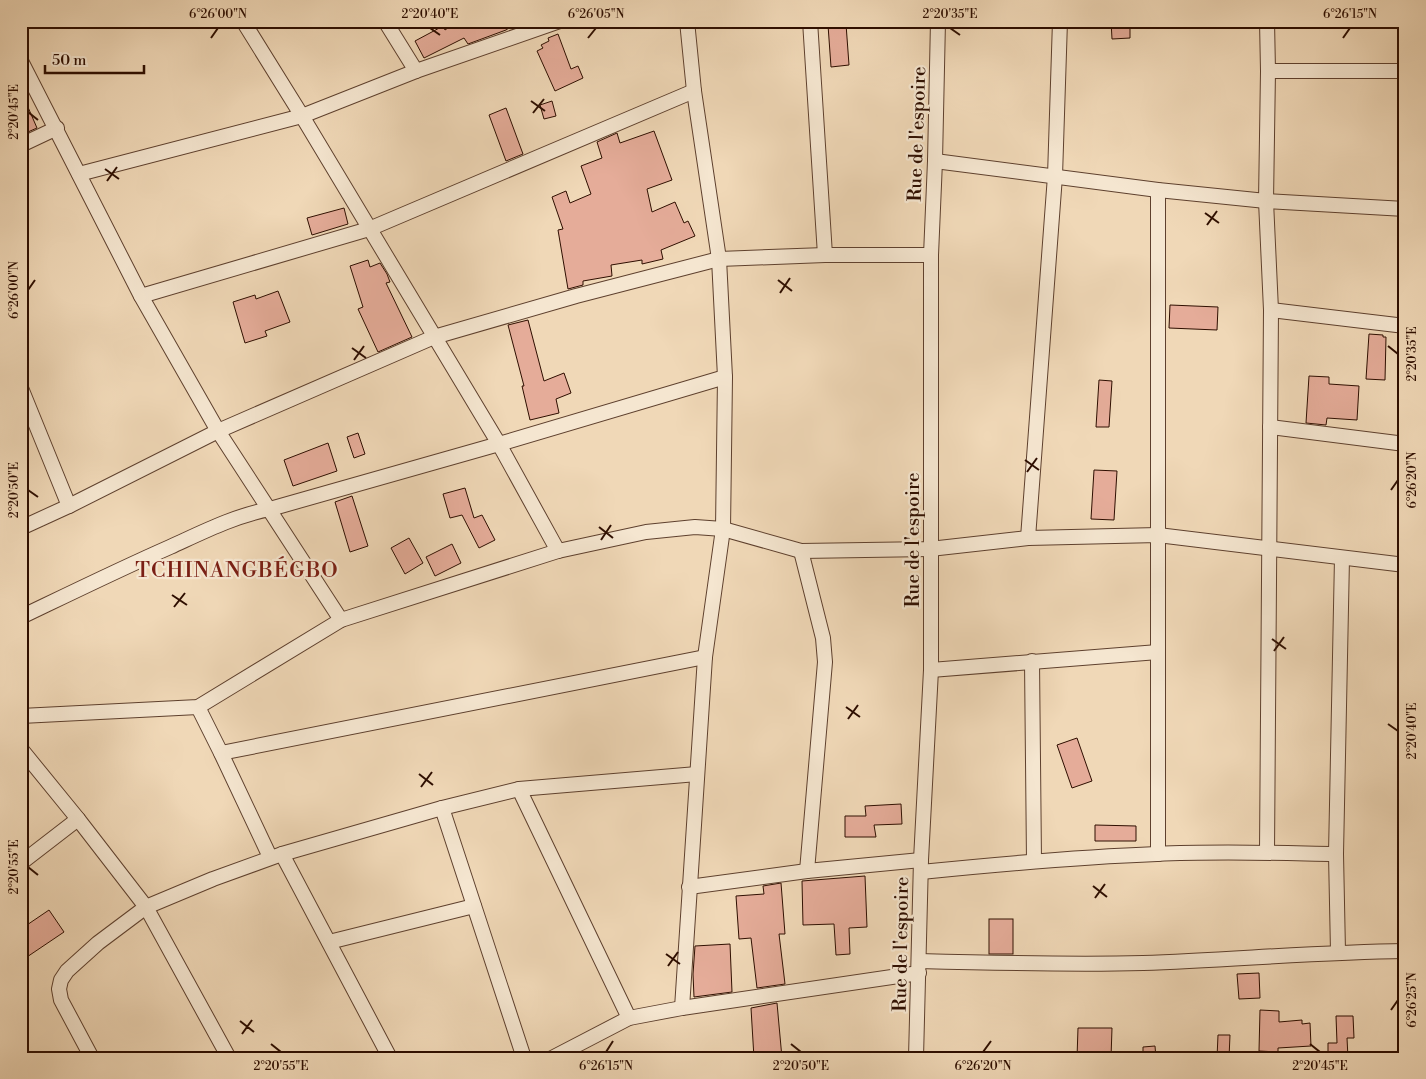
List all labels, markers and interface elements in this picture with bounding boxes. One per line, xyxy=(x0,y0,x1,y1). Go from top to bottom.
text: 6°26'00"N xyxy=(189,7,247,22)
text: 2°20'40"E xyxy=(402,7,458,22)
text: 6°26'05"N xyxy=(568,7,624,22)
text: 2°20'35"E xyxy=(923,7,977,22)
text: 6°26'15"N xyxy=(1323,7,1377,22)
scale bar xyxy=(45,42,144,74)
text: 50 m xyxy=(52,51,86,70)
street label: Rue de l'espoire xyxy=(903,66,931,202)
text: 2°20'45"E xyxy=(7,84,22,140)
text: 6°26'00"N xyxy=(7,261,22,319)
text: 2°20'35"E xyxy=(1405,327,1420,381)
text: 6°26'20"N xyxy=(1405,451,1420,508)
text: 2°20'50"E xyxy=(7,462,22,518)
street label: Rue de l'espoire xyxy=(901,472,925,608)
district label: TCHINANGBÉGBO xyxy=(135,556,339,584)
text: 2°20'40"E xyxy=(1405,703,1420,759)
text: 2°20'55"E xyxy=(7,840,22,894)
street label: Rue de l'espoire xyxy=(888,876,914,1012)
text: 6°26'25"N xyxy=(1405,972,1420,1028)
text: 2°20'55"E xyxy=(254,1059,308,1074)
text: 6°26'15"N xyxy=(579,1059,633,1074)
text: 2°20'50"E xyxy=(773,1059,829,1074)
text: 6°26'20"N xyxy=(955,1059,1012,1074)
text: 2°20'45"E xyxy=(1292,1059,1348,1074)

